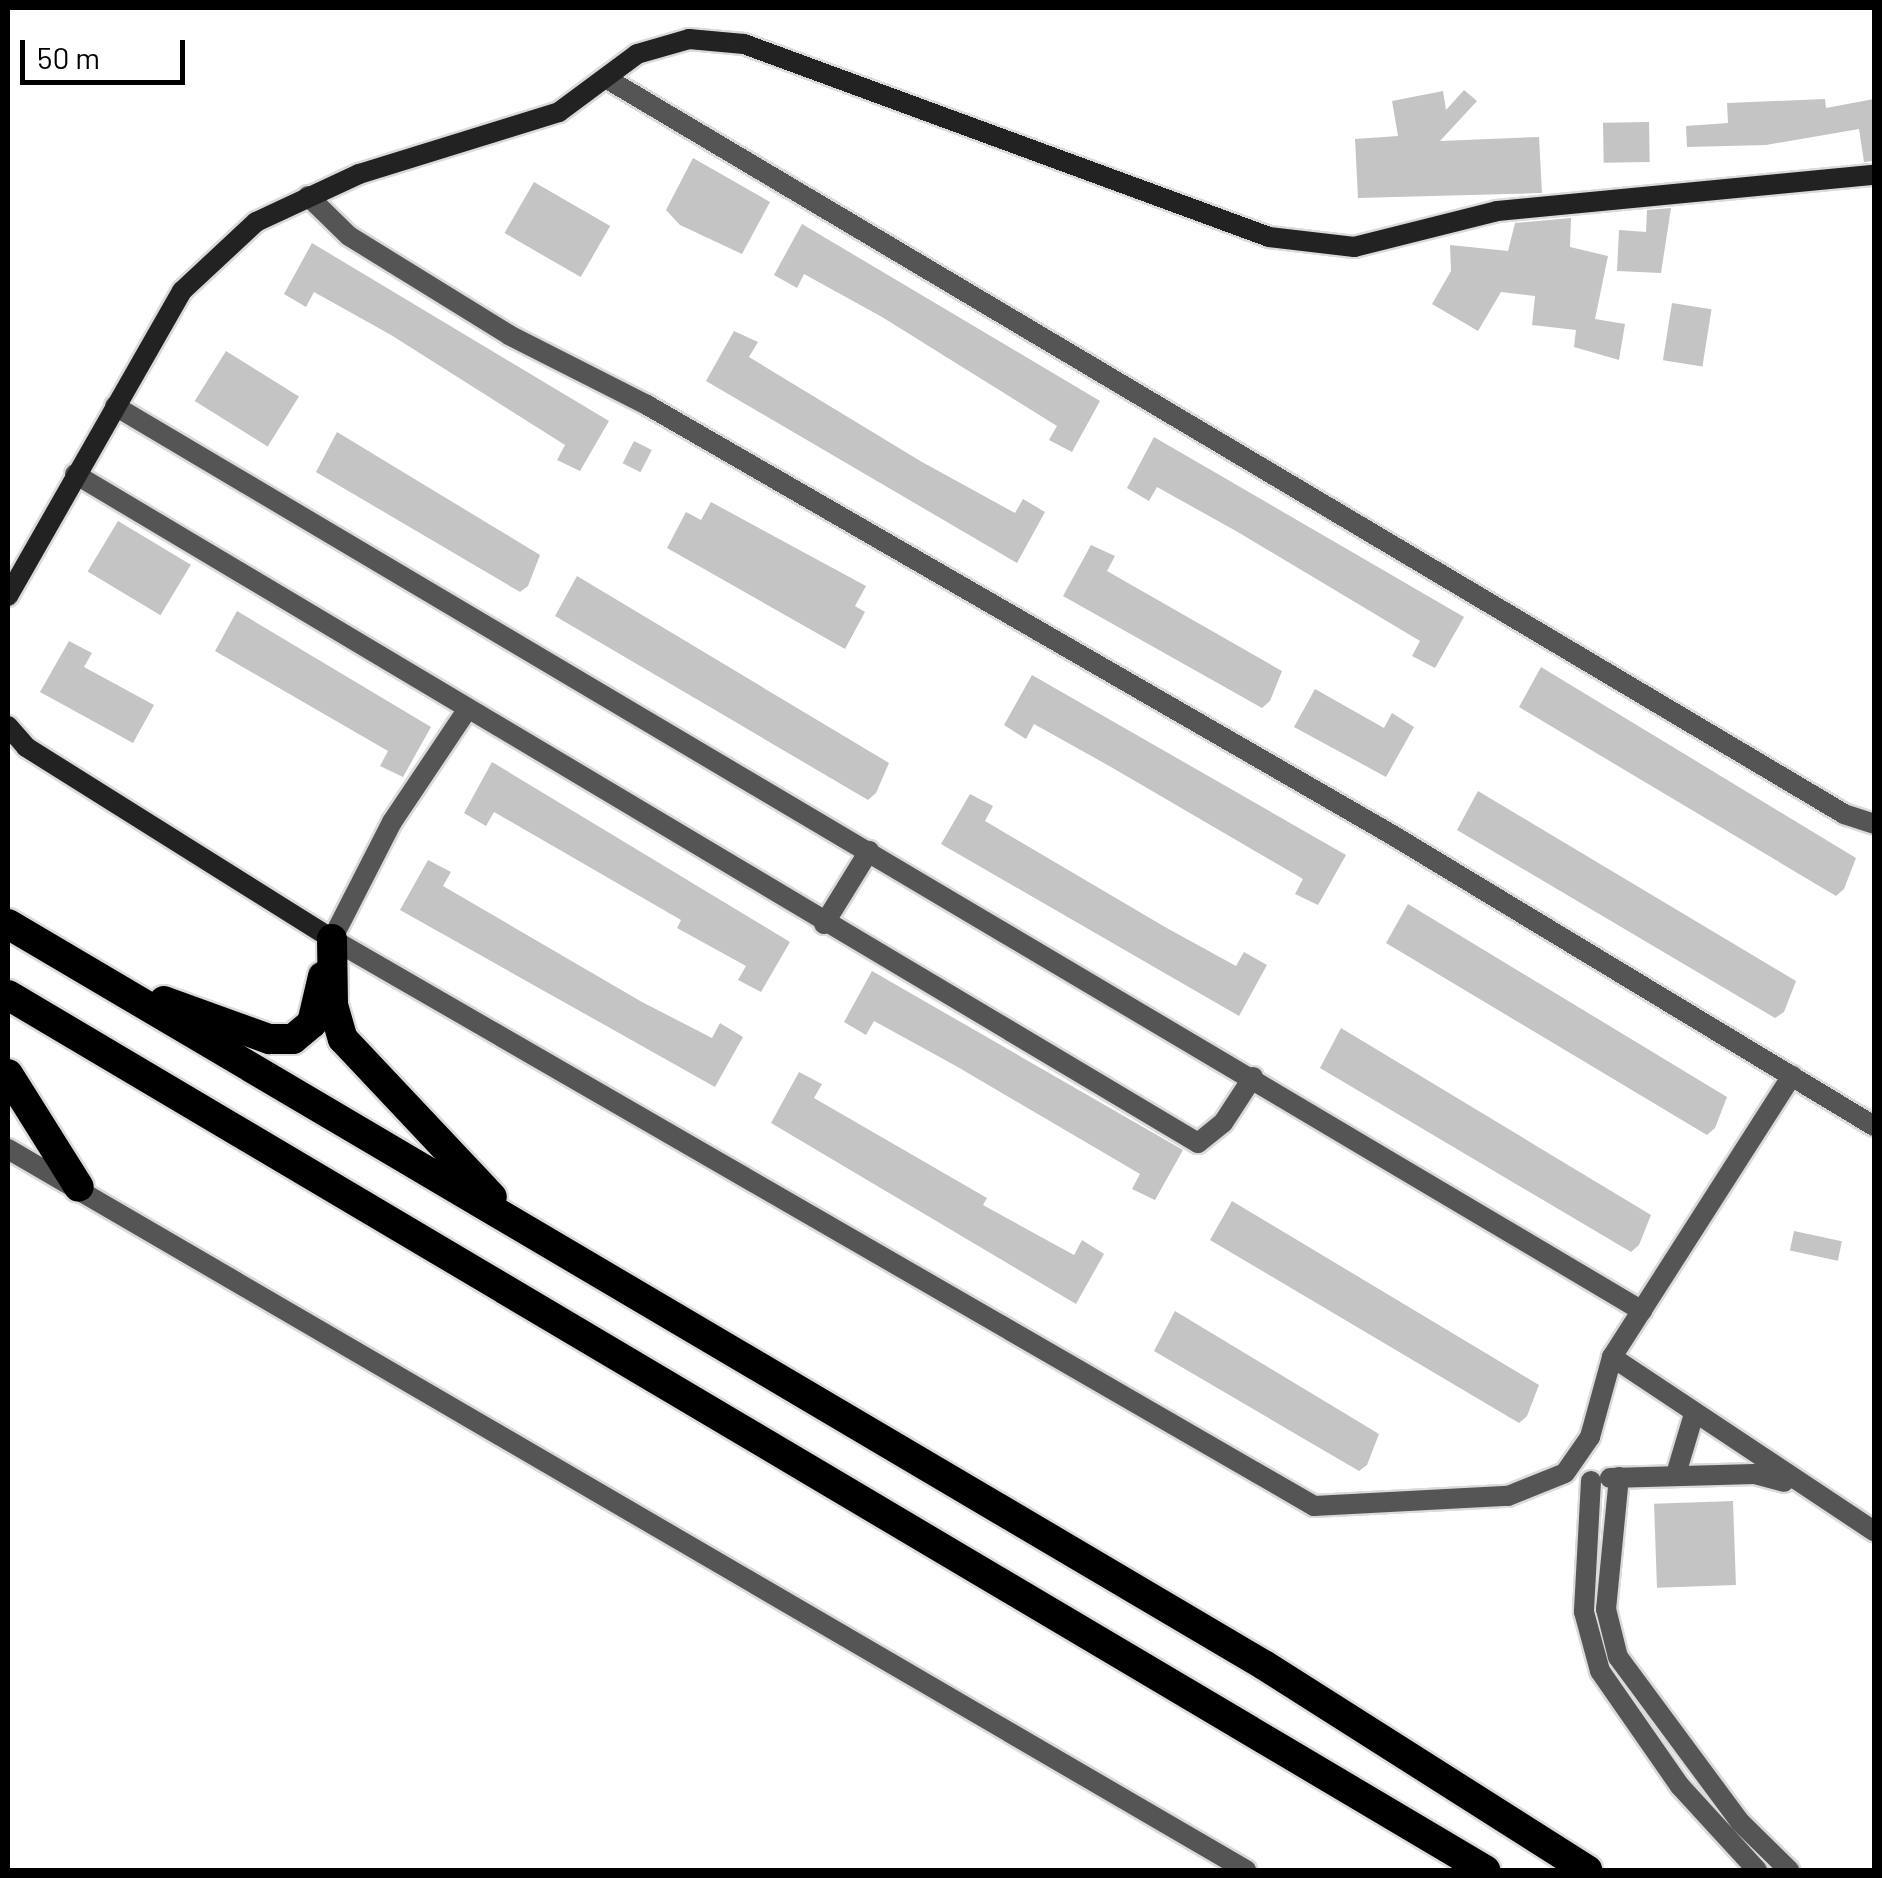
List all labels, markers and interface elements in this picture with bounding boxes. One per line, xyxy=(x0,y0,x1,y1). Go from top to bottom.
scale bar xyxy=(25,20,190,82)
text: 50 m xyxy=(37,39,100,75)

